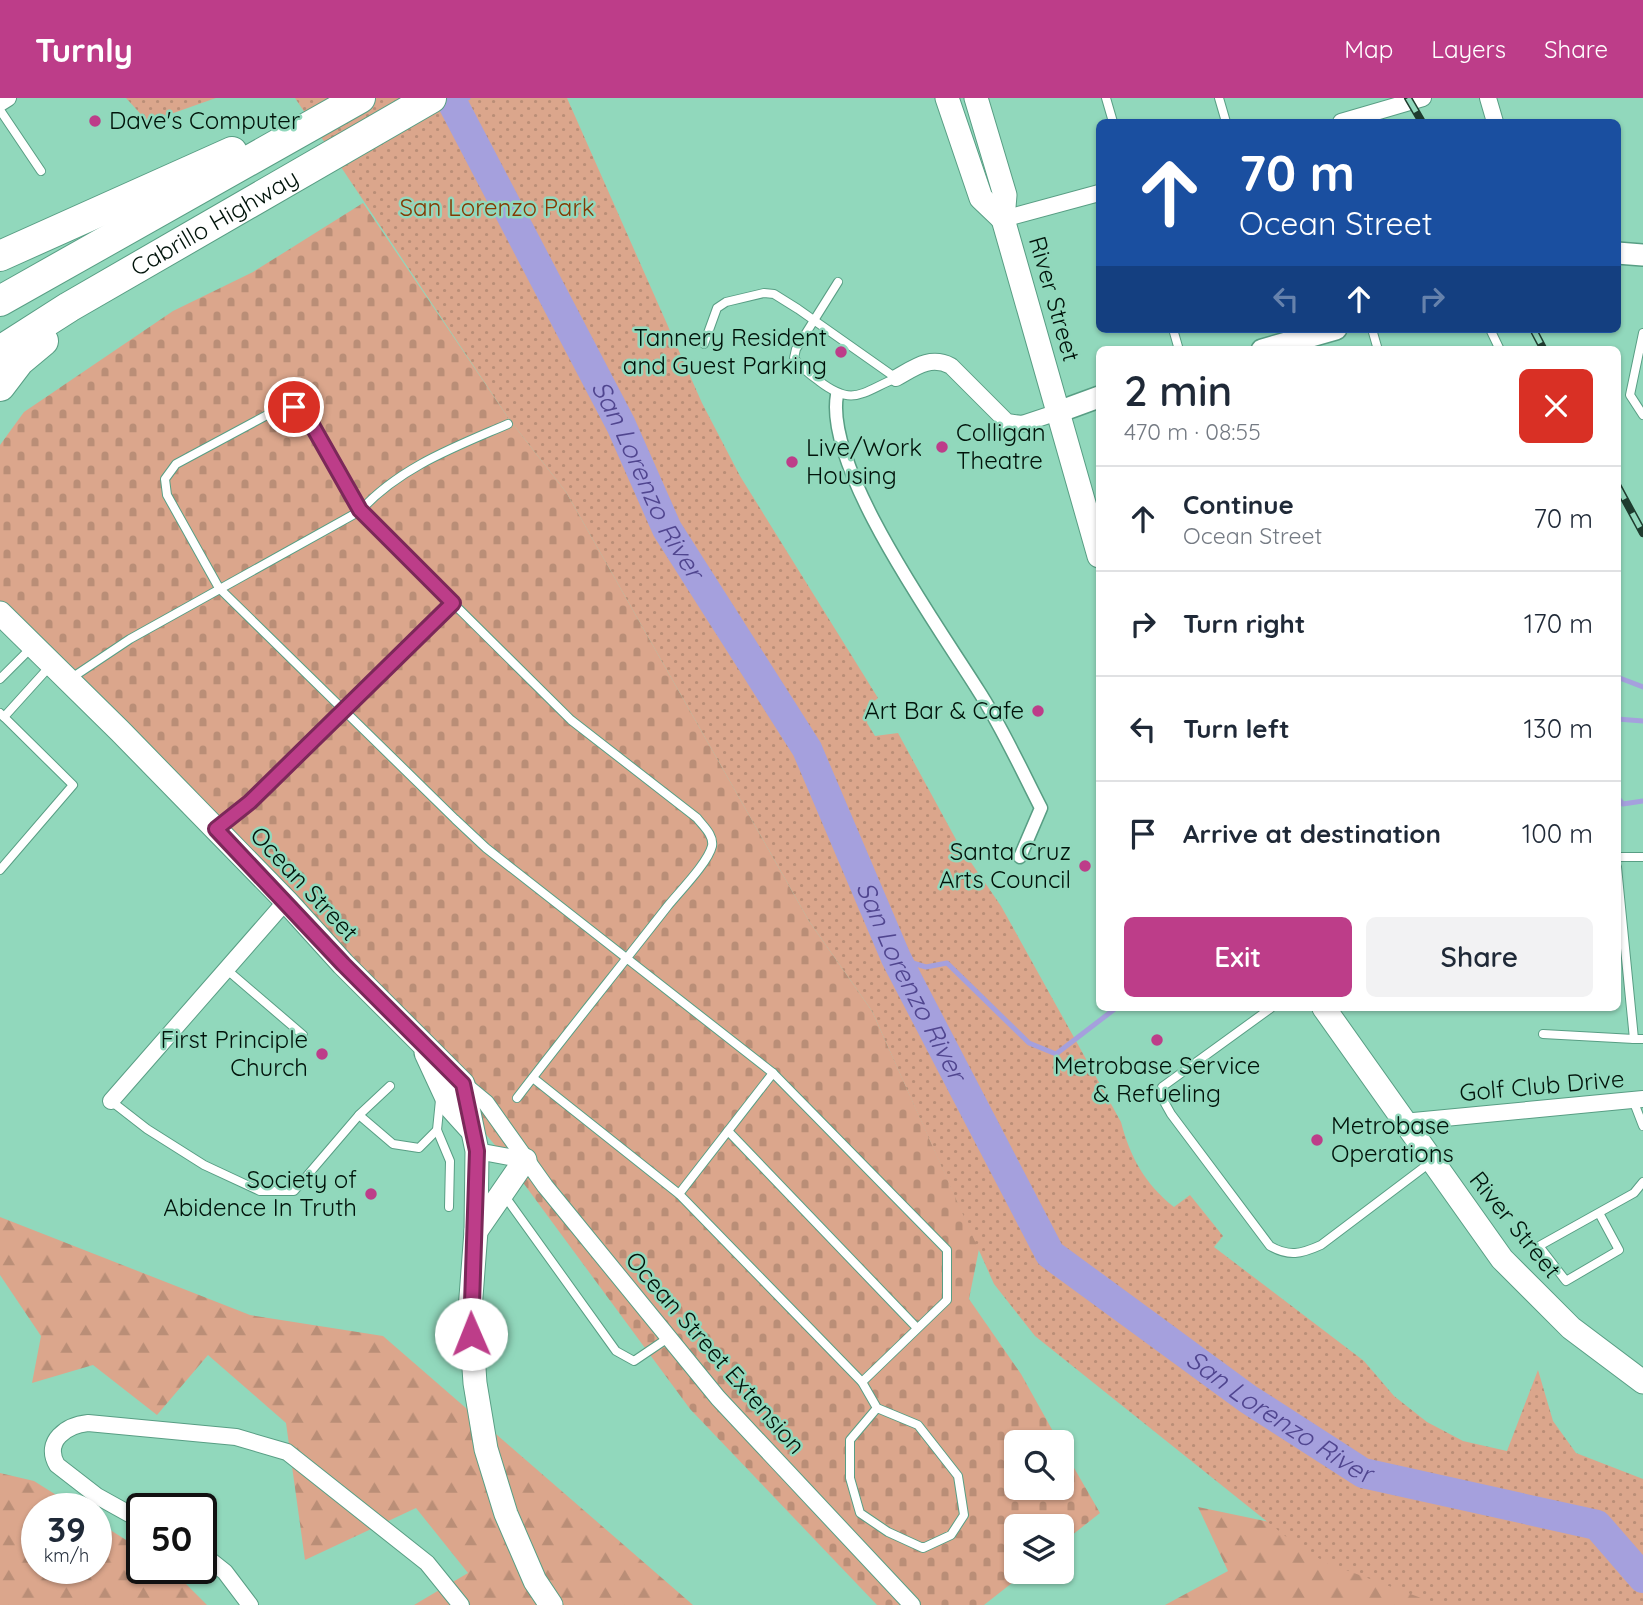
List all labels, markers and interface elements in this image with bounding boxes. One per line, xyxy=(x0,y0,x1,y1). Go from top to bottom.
text: Turnly xyxy=(35,29,133,70)
text: Map xyxy=(1344,34,1393,64)
text: Layers xyxy=(1431,34,1506,64)
text: Share xyxy=(1544,34,1608,64)
place label: Dave's Computer xyxy=(109,105,300,135)
marker: Dave's Computer xyxy=(87,113,103,129)
text: 70 m xyxy=(1239,142,1355,203)
icon: ahead xyxy=(1124,147,1215,238)
street label: Cabrillo Highway xyxy=(125,162,303,282)
park label: San Lorenzo Park xyxy=(400,192,594,222)
text: Ocean Street xyxy=(1239,203,1433,243)
street label: River Street xyxy=(1023,233,1087,365)
icon: left xyxy=(1267,280,1305,318)
icon: ahead xyxy=(1340,280,1378,318)
icon: right xyxy=(1413,280,1451,318)
place label: Tannery Resident and Guest Parking xyxy=(623,322,827,380)
marker: Tannery Resident and Guest Parking xyxy=(833,344,849,360)
text: 2 min xyxy=(1124,364,1232,417)
button: close xyxy=(1519,369,1593,443)
water label: San Lorenzo River xyxy=(585,375,713,587)
pin xyxy=(264,377,324,437)
icon: arrive xyxy=(275,388,313,426)
place label: Colligan Theatre xyxy=(956,417,1046,475)
text: 470 m · 08:55 xyxy=(1124,417,1261,446)
place label: Live/Work Housing xyxy=(806,432,922,490)
marker: Colligan Theatre xyxy=(934,439,950,455)
marker: Live/Work Housing xyxy=(784,454,800,470)
text: Continue xyxy=(1183,488,1294,521)
icon: ahead xyxy=(1124,500,1162,538)
text: 70 m xyxy=(1533,502,1593,535)
text: Ocean Street xyxy=(1183,521,1322,550)
icon: right xyxy=(1124,605,1162,643)
text: Turn right xyxy=(1183,607,1305,640)
text: 170 m xyxy=(1524,607,1593,640)
place label: Art Bar & Cafe xyxy=(864,695,1024,725)
marker: Art Bar & Cafe xyxy=(1030,703,1046,719)
icon: left xyxy=(1124,710,1162,748)
text: Turn left xyxy=(1183,712,1290,745)
text: 130 m xyxy=(1523,712,1593,745)
icon: arrive xyxy=(1124,815,1162,853)
text: Arrive at destination xyxy=(1183,817,1441,850)
text: 100 m xyxy=(1522,817,1593,850)
street label: Ocean Street xyxy=(244,820,365,947)
place label: Santa Cruz Arts Council xyxy=(939,836,1071,894)
marker: Santa Cruz Arts Council xyxy=(1077,858,1093,874)
water label: San Lorenzo River xyxy=(849,876,975,1089)
button: Exit xyxy=(1124,917,1352,997)
button: Share xyxy=(1366,917,1593,997)
place label: First Principle Church xyxy=(161,1024,308,1082)
marker: Metrobase Service & Refueling xyxy=(1149,1032,1165,1048)
marker: First Principle Church xyxy=(314,1046,330,1062)
place label: Metrobase Service & Refueling xyxy=(1054,1050,1260,1108)
street label: Golf Club Drive xyxy=(1458,1063,1626,1107)
place label: Metrobase Operations xyxy=(1331,1110,1454,1168)
marker: Metrobase Operations xyxy=(1309,1132,1325,1148)
place label: Society of Abidence In Truth xyxy=(163,1164,357,1222)
street label: River Street xyxy=(1464,1165,1568,1284)
marker: Society of Abidence In Truth xyxy=(363,1186,379,1202)
street label: Ocean Street Extension xyxy=(620,1245,812,1460)
position arrow xyxy=(434,1297,508,1371)
water label: San Lorenzo River xyxy=(1180,1342,1378,1491)
map controls xyxy=(1004,1430,1074,1584)
button: search xyxy=(1004,1430,1074,1500)
speed limit sign: 50 xyxy=(126,1493,217,1584)
text: 39 xyxy=(47,1507,86,1551)
button: layers xyxy=(1004,1514,1074,1584)
text: km/h xyxy=(44,1544,89,1567)

